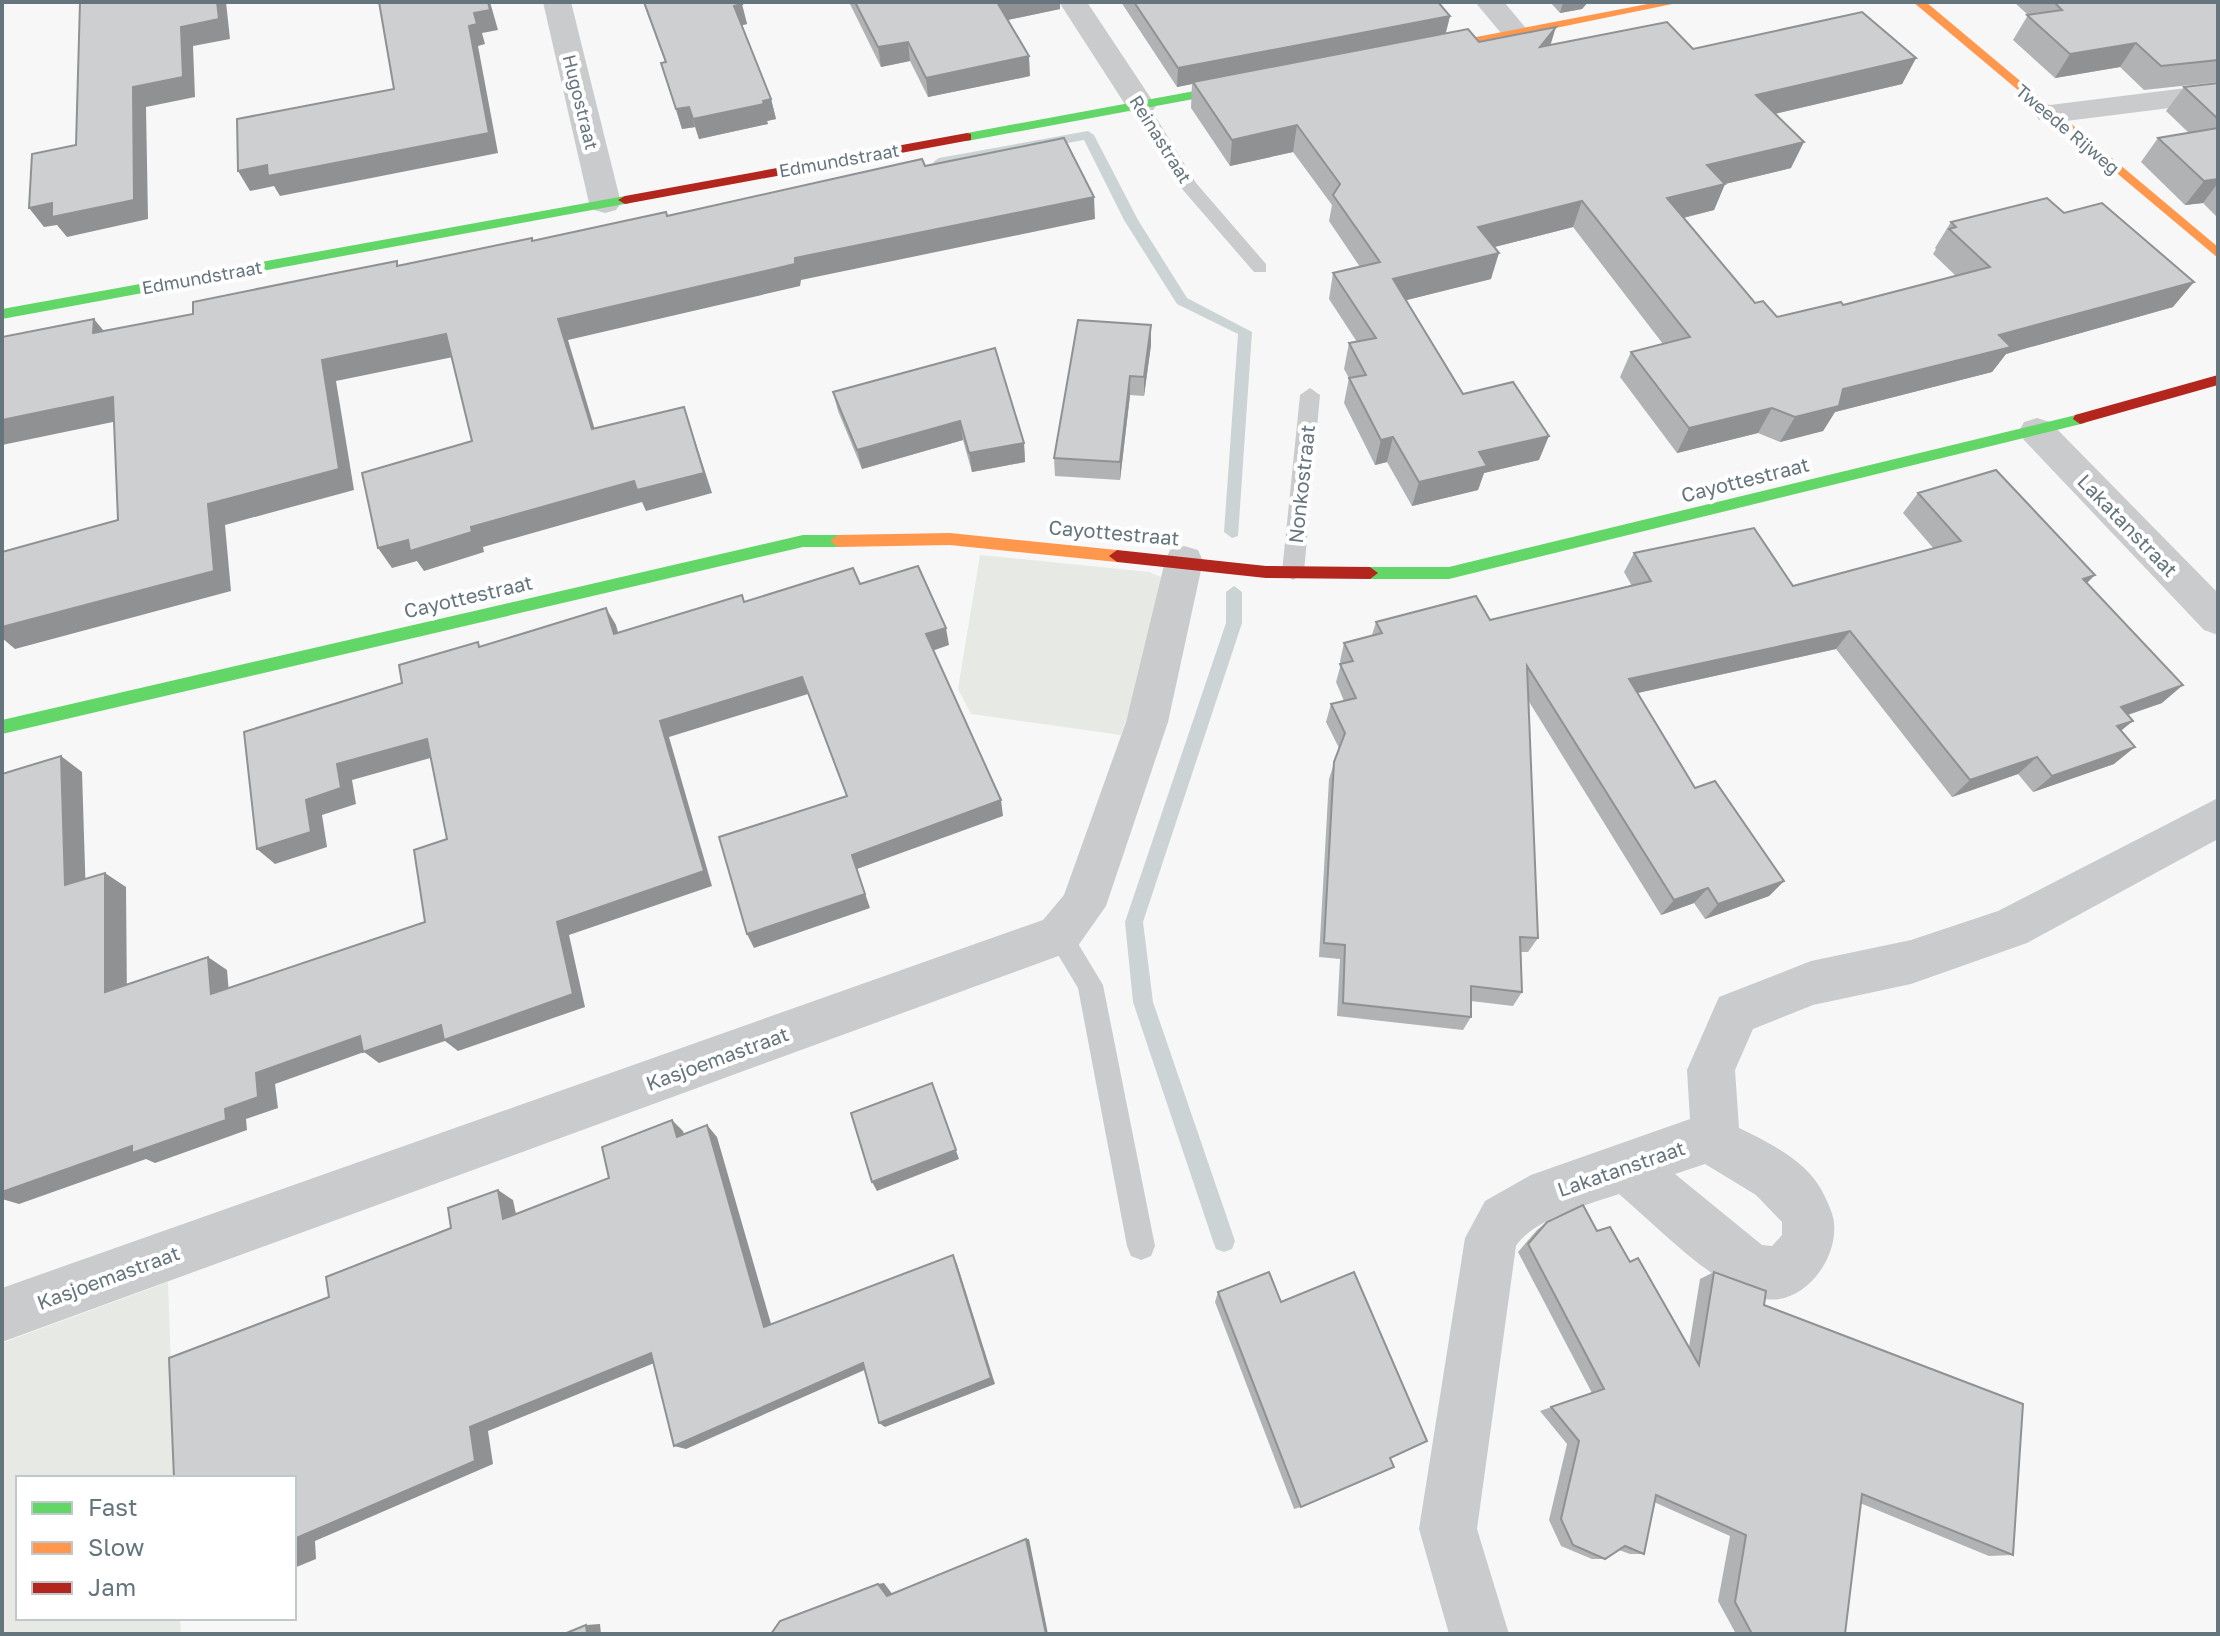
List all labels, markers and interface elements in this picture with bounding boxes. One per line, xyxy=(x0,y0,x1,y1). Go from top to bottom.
street label: Hugostraat xyxy=(559,52,603,152)
street label: Tweede Rijweg xyxy=(2012,79,2124,179)
street label: Reinastraat xyxy=(1125,91,1197,187)
street label: Edmundstraat xyxy=(777,139,901,181)
street label: Edmundstraat xyxy=(140,256,264,298)
street label: Nonkostraat xyxy=(1283,424,1319,544)
street label: Cayottestraat xyxy=(1678,451,1812,507)
street label: Lakatanstraat xyxy=(2073,469,2183,581)
street label: Cayottestraat xyxy=(1048,514,1180,550)
street label: Cayottestraat xyxy=(401,570,535,622)
street label: Kasjoemastraat xyxy=(642,1021,792,1095)
street label: Lakatanstraat xyxy=(1554,1135,1688,1201)
street label: Kasjoemastraat xyxy=(33,1240,183,1314)
legend xyxy=(16,1476,296,1620)
text: Fast xyxy=(88,1492,138,1521)
text: Slow xyxy=(88,1532,144,1561)
text: Jam xyxy=(88,1572,136,1601)

